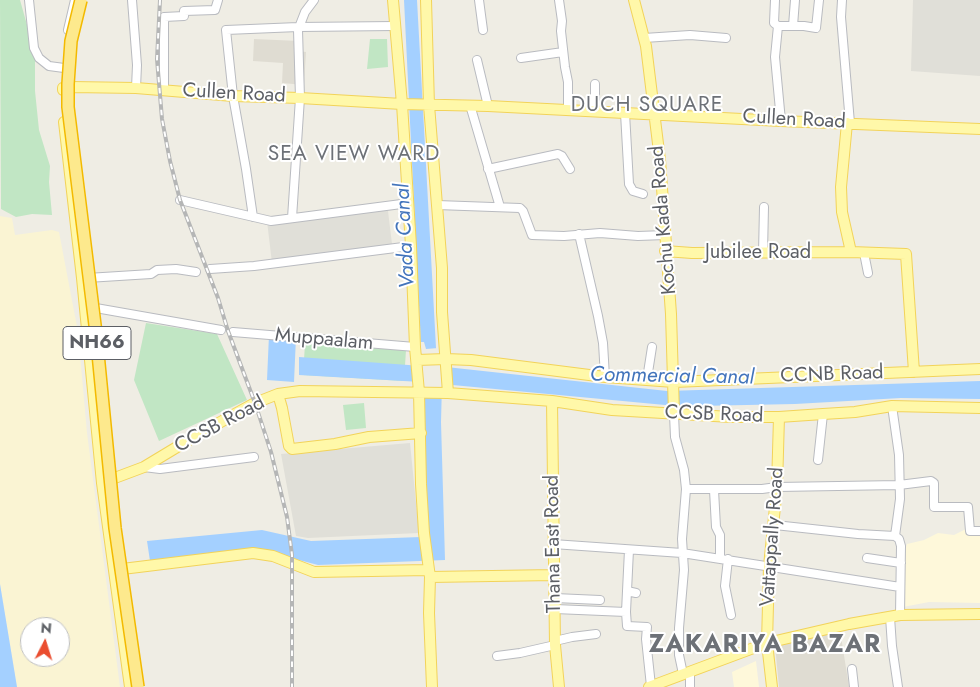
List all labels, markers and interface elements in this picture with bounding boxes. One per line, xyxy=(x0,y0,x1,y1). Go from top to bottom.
street label: Cullen Road xyxy=(182,79,286,109)
district label: DUCH SQUARE xyxy=(569,93,725,119)
street label: Cullen Road xyxy=(742,105,846,135)
district label: SEA VIEW WARD xyxy=(266,142,442,168)
street label: Kochu Kada Road xyxy=(646,145,682,295)
water label: Vada Canal xyxy=(391,183,421,289)
street label: Jubilee Road xyxy=(705,241,811,265)
street label: Muppaalam xyxy=(274,324,374,356)
road number: NH66 xyxy=(63,326,131,359)
street label: CCNB Road xyxy=(780,361,884,389)
water label: Commercial Canal xyxy=(590,363,754,391)
street label: CCSB Road xyxy=(171,391,269,459)
street label: CCSB Road xyxy=(664,401,764,429)
street label: Vattappally Road xyxy=(756,467,790,607)
street label: Thana East Road xyxy=(541,475,567,613)
north arrow xyxy=(20,617,70,667)
text: N xyxy=(40,618,53,639)
district label: ZAKARIYA BAZAR xyxy=(647,631,883,661)

